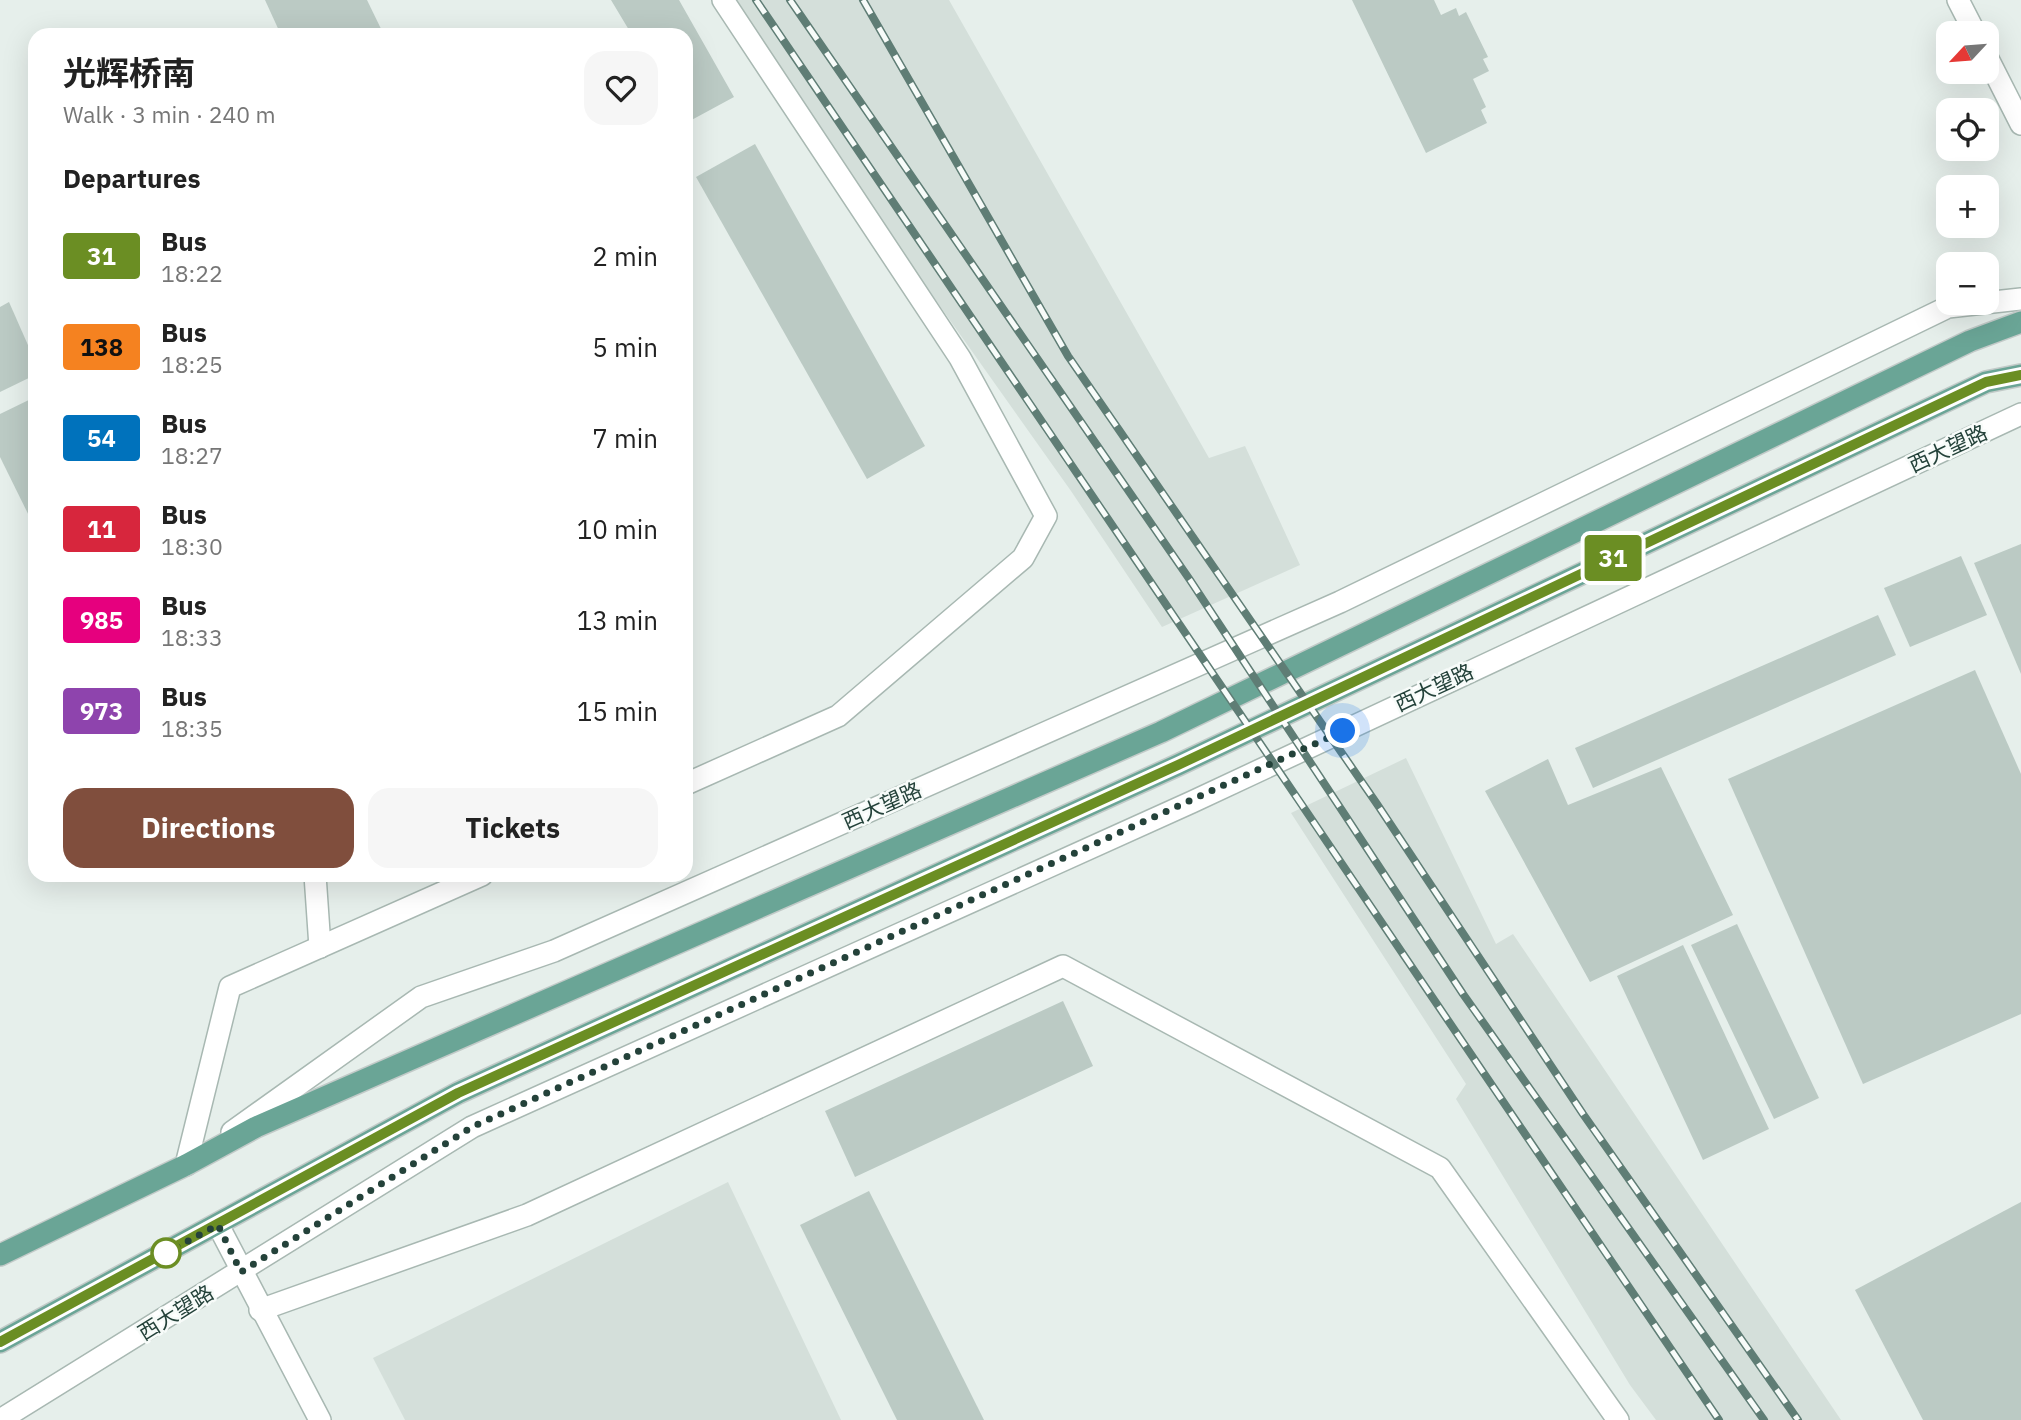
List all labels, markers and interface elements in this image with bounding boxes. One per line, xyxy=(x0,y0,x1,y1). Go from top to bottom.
north arrow xyxy=(1936,21,1998,84)
map controls xyxy=(1936,21,1999,315)
text: 光辉桥南 xyxy=(63,51,195,94)
button: heart xyxy=(584,51,658,125)
button: locate xyxy=(1936,98,1999,161)
text: Walk · 3 min · 240 m xyxy=(63,99,276,129)
text: Departures xyxy=(63,161,201,195)
button: + xyxy=(1936,175,1999,238)
text: Bus xyxy=(161,224,207,258)
text: 2 min xyxy=(592,239,658,273)
text: 31 xyxy=(87,240,116,272)
button: − xyxy=(1936,252,1999,315)
text: 18:22 xyxy=(161,258,223,288)
text: Bus xyxy=(161,315,207,349)
text: 5 min xyxy=(592,330,658,364)
text: 138 xyxy=(80,331,123,363)
text: 18:25 xyxy=(161,349,223,379)
text: Bus xyxy=(161,406,207,440)
street label: 西大望路 xyxy=(1904,418,1992,479)
text: 7 min xyxy=(592,421,658,455)
text: 54 xyxy=(87,422,116,454)
text: 18:27 xyxy=(161,440,223,470)
text: Bus xyxy=(161,497,207,531)
text: 10 min xyxy=(577,512,658,546)
text: 11 xyxy=(87,513,116,545)
text: 18:30 xyxy=(161,531,223,561)
line badge: 31 xyxy=(1582,535,1644,581)
text: 31 xyxy=(1599,542,1627,574)
text: Bus xyxy=(161,588,207,622)
text: 13 min xyxy=(577,603,658,637)
text: 985 xyxy=(80,604,123,636)
text: 18:33 xyxy=(161,622,223,652)
street label: 西大望路 xyxy=(1390,657,1478,718)
text: Bus xyxy=(161,679,207,713)
text: 15 min xyxy=(577,694,658,728)
text: 973 xyxy=(80,695,123,727)
text: 18:35 xyxy=(161,713,223,743)
your location xyxy=(1325,713,1360,748)
street label: 西大望路 xyxy=(838,775,926,835)
button: Directions xyxy=(63,788,354,868)
button: Tickets xyxy=(368,788,658,868)
unlabelled marker xyxy=(151,1238,181,1268)
street label: 西大望路 xyxy=(132,1278,219,1346)

